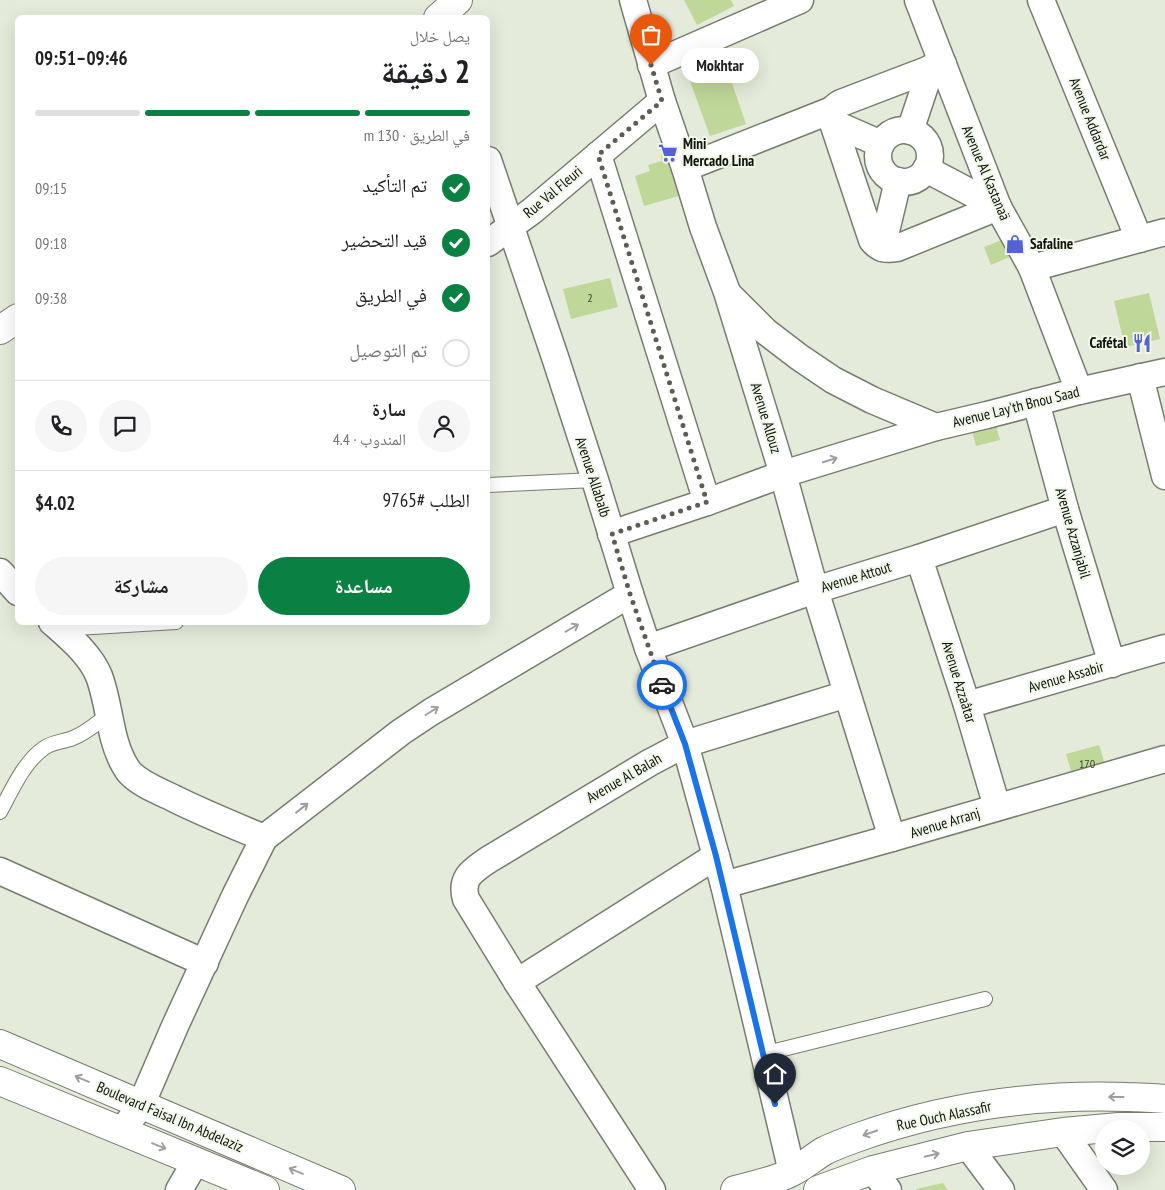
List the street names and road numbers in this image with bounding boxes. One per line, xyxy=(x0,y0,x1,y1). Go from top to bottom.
street label: Avenue Addardar xyxy=(1065,75,1116,164)
street label: Avenue Al Kastanaä xyxy=(958,122,1015,223)
street label: Rue Val Fleuri xyxy=(519,161,586,222)
street label: Avenue Allouz xyxy=(747,380,786,456)
street label: Avenue Lay'th Bnou Saad xyxy=(950,382,1081,431)
street label: Avenue Allabalb xyxy=(572,434,615,519)
street label: Avenue Azzanjabil xyxy=(1051,485,1096,581)
street label: Avenue Attout xyxy=(818,557,893,596)
street label: Avenue Azzaâtar xyxy=(938,639,981,726)
street label: Avenue Assabir xyxy=(1026,656,1107,696)
street label: Avenue Al Balah xyxy=(583,748,665,807)
street label: Avenue Arranj xyxy=(908,803,982,842)
street label: Boulevard Faisal Ibn Abdelaziz xyxy=(94,1077,246,1156)
street label: Rue Ouch Alassafir xyxy=(895,1096,994,1135)

